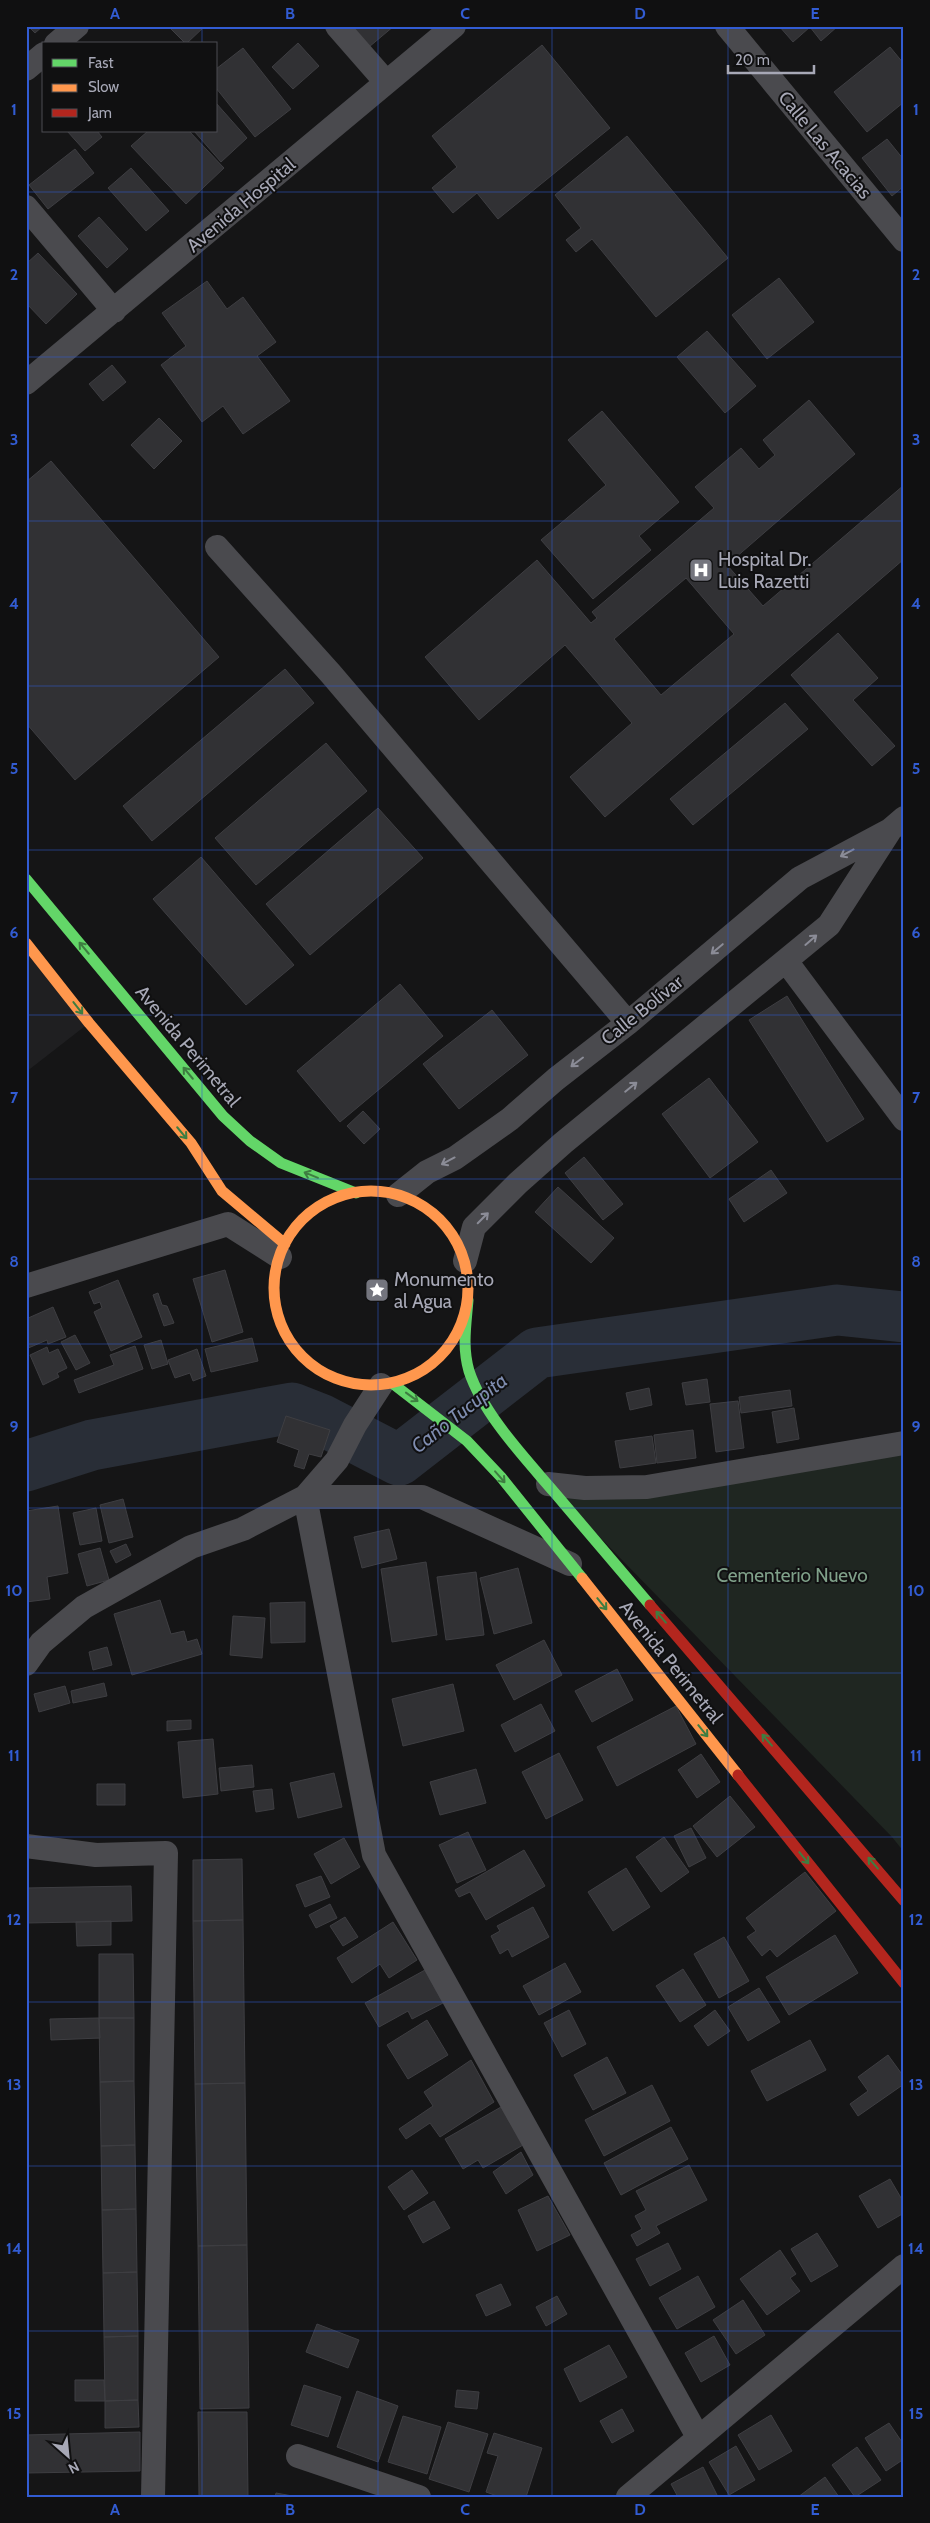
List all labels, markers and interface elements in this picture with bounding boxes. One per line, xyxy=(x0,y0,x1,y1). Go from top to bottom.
text: A xyxy=(110,4,120,23)
text: B xyxy=(285,4,295,23)
text: C xyxy=(460,4,470,23)
text: D xyxy=(634,4,646,23)
text: E xyxy=(810,4,820,23)
legend xyxy=(42,42,218,132)
scale bar xyxy=(728,42,814,74)
text: 20 m xyxy=(735,51,770,69)
text: Fast xyxy=(88,54,113,72)
text: Slow xyxy=(88,78,119,96)
street label: Calle Las Acacias xyxy=(773,87,877,204)
text: 1 xyxy=(11,100,17,119)
text: 1 xyxy=(913,100,919,119)
text: Jam xyxy=(87,104,112,122)
street label: Avenida Hospital xyxy=(182,153,300,257)
text: 2 xyxy=(10,265,18,284)
text: 2 xyxy=(912,265,920,284)
text: 3 xyxy=(10,430,18,449)
text: 3 xyxy=(912,430,920,449)
place label: Hospital Dr. Luis Razetti xyxy=(718,548,811,593)
hospital icon: Hospital Dr. Luis Razetti xyxy=(688,557,714,583)
text: 4 xyxy=(9,594,19,613)
text: 4 xyxy=(911,594,921,613)
text: 5 xyxy=(10,759,18,778)
text: 5 xyxy=(912,759,920,778)
one-way arrow xyxy=(840,849,855,858)
text: 6 xyxy=(10,923,19,942)
text: 6 xyxy=(912,923,921,942)
one-way arrow xyxy=(805,934,818,946)
one-way arrow xyxy=(78,942,89,955)
one-way arrow xyxy=(710,943,723,954)
street label: Calle Bolívar xyxy=(597,970,687,1050)
street label: Avenida Perimetral xyxy=(131,981,246,1112)
one-way arrow xyxy=(72,1002,83,1015)
one-way arrow xyxy=(571,1057,584,1068)
one-way arrow xyxy=(182,1066,193,1079)
one-way arrow xyxy=(624,1082,637,1093)
text: 7 xyxy=(10,1088,19,1107)
text: 7 xyxy=(912,1088,921,1107)
one-way arrow xyxy=(177,1126,188,1139)
one-way arrow xyxy=(441,1156,456,1166)
one-way arrow xyxy=(304,1169,319,1179)
one-way arrow xyxy=(477,1211,489,1224)
text: 8 xyxy=(9,1252,19,1271)
text: 8 xyxy=(911,1252,921,1271)
place label: Monumento al Agua xyxy=(394,1268,494,1313)
place icon: Monumento al Agua xyxy=(364,1277,390,1303)
water label: Caño Tucupita xyxy=(406,1368,512,1458)
one-way arrow xyxy=(405,1392,419,1402)
text: 9 xyxy=(10,1417,19,1436)
text: 9 xyxy=(912,1417,921,1436)
one-way arrow xyxy=(495,1470,506,1483)
park label: Cementerio Nuevo xyxy=(716,1564,868,1587)
text: 10 xyxy=(5,1581,23,1600)
text: 10 xyxy=(907,1581,925,1600)
street label: Avenida Perimetral xyxy=(614,1596,728,1728)
one-way arrow xyxy=(596,1597,607,1610)
one-way arrow xyxy=(656,1610,667,1623)
one-way arrow xyxy=(698,1724,709,1737)
one-way arrow xyxy=(762,1734,773,1747)
text: 11 xyxy=(8,1746,20,1765)
text: 11 xyxy=(910,1746,922,1765)
one-way arrow xyxy=(799,1851,810,1864)
one-way arrow xyxy=(867,1857,879,1870)
text: 12 xyxy=(7,1910,21,1929)
text: 12 xyxy=(909,1910,923,1929)
text: 13 xyxy=(7,2075,21,2094)
text: 13 xyxy=(909,2075,923,2094)
text: 14 xyxy=(6,2239,22,2258)
text: 14 xyxy=(908,2239,924,2258)
text: 15 xyxy=(7,2404,21,2423)
text: 15 xyxy=(909,2404,923,2423)
north arrow xyxy=(42,2430,92,2480)
text: N xyxy=(65,2457,82,2478)
text: A xyxy=(110,2500,120,2519)
text: B xyxy=(285,2500,295,2519)
text: C xyxy=(460,2500,470,2519)
text: D xyxy=(634,2500,646,2519)
text: E xyxy=(810,2500,820,2519)

